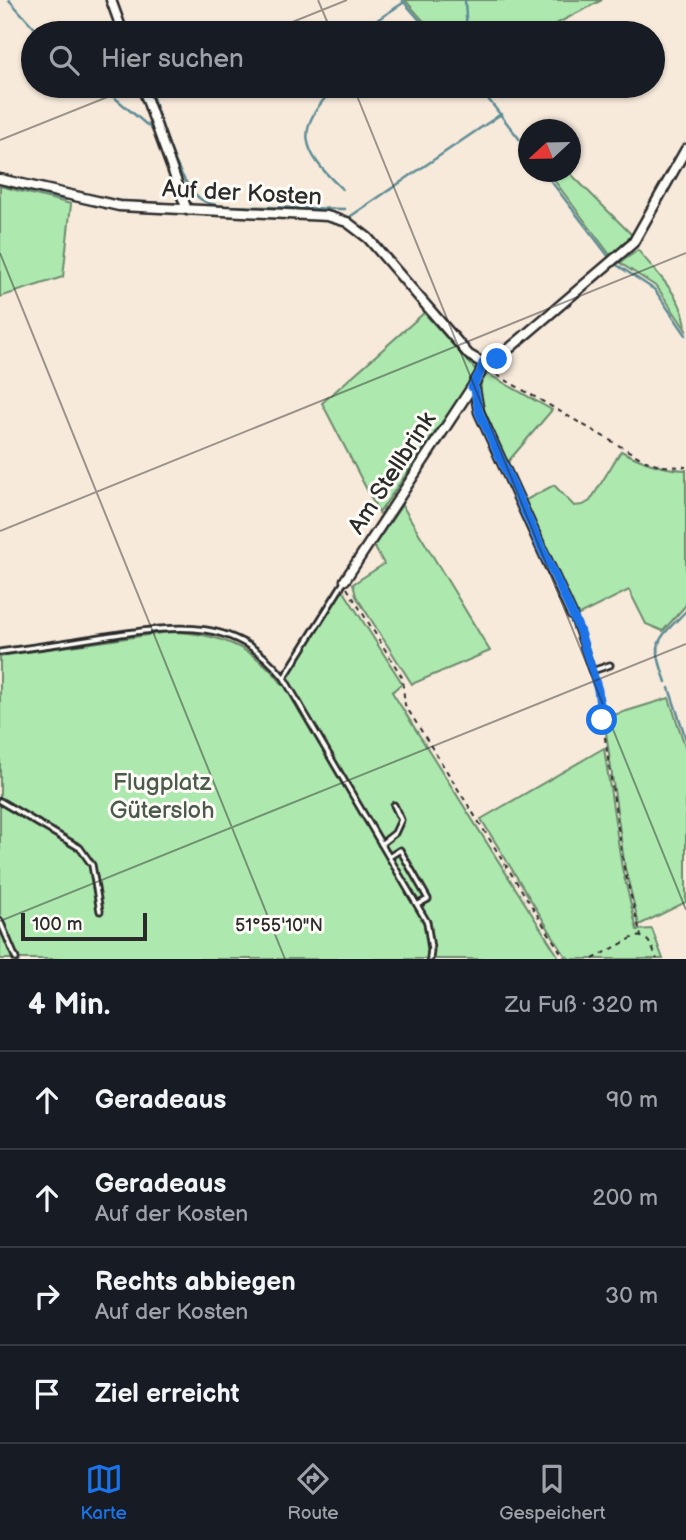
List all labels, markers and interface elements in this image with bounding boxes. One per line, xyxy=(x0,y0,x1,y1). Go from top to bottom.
search box xyxy=(21,21,665,98)
icon: search xyxy=(45,41,83,79)
text: Hier suchen xyxy=(101,44,244,75)
north arrow xyxy=(518,119,581,182)
street label: Auf der Kosten xyxy=(161,174,323,212)
route end xyxy=(481,343,512,374)
street label: Am Stellbrink xyxy=(342,406,442,539)
route start xyxy=(586,704,617,735)
park label: Flugplatz Gütersloh xyxy=(109,768,215,825)
scale bar xyxy=(21,910,147,942)
text: 100 m xyxy=(32,913,83,936)
text: 51°55'10"N xyxy=(235,915,323,936)
text: 4 Min. xyxy=(28,987,110,1023)
text: Zu Fuß · 320 m xyxy=(505,991,658,1019)
icon: ahead xyxy=(28,1081,66,1119)
text: Geradeaus xyxy=(95,1085,226,1116)
text: 90 m xyxy=(606,1086,658,1114)
text: Geradeaus xyxy=(95,1169,226,1200)
icon: ahead xyxy=(28,1179,66,1217)
text: 200 m xyxy=(592,1184,658,1212)
text: Auf der Kosten xyxy=(95,1200,248,1228)
text: Rechts abbiegen xyxy=(95,1267,296,1298)
icon: right xyxy=(28,1277,66,1315)
text: 30 m xyxy=(605,1282,658,1310)
text: Auf der Kosten xyxy=(95,1298,248,1326)
icon: arrive xyxy=(28,1375,66,1413)
text: Ziel erreicht xyxy=(95,1379,239,1410)
tab: Karte xyxy=(80,1460,127,1525)
tab: Route xyxy=(287,1460,339,1525)
tab: Gespeichert xyxy=(499,1460,606,1525)

